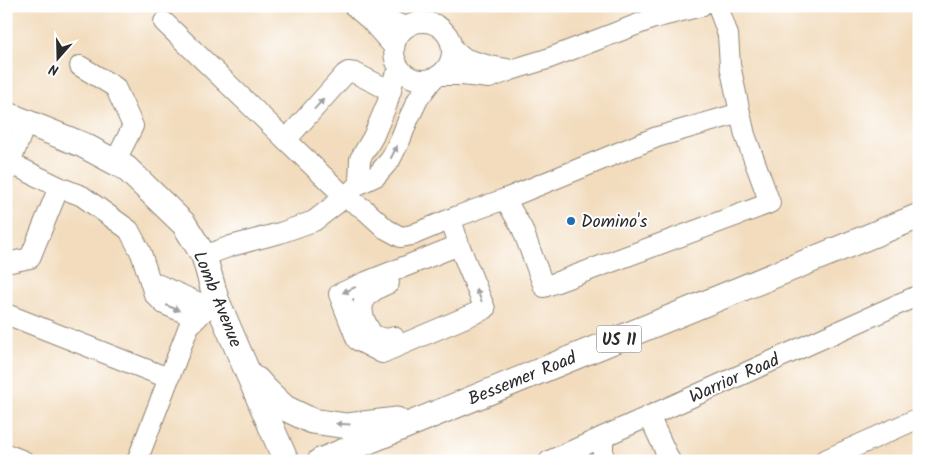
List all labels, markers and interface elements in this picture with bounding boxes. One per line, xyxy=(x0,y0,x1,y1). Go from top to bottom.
north arrow xyxy=(32,32,82,82)
text: N xyxy=(46,57,62,81)
one-way arrow xyxy=(313,97,324,110)
one-way arrow xyxy=(390,145,398,159)
place label: Domino's xyxy=(581,208,648,237)
marker: Domino's xyxy=(565,215,577,227)
street label: Lomb Avenue xyxy=(184,247,249,352)
one-way arrow xyxy=(342,286,356,294)
one-way arrow xyxy=(475,287,483,302)
one-way arrow xyxy=(166,305,180,313)
road number: US 11 xyxy=(596,326,642,352)
street label: Bessemer Road xyxy=(464,344,582,414)
street label: Warrior Road xyxy=(685,346,785,412)
one-way arrow xyxy=(335,420,351,428)

